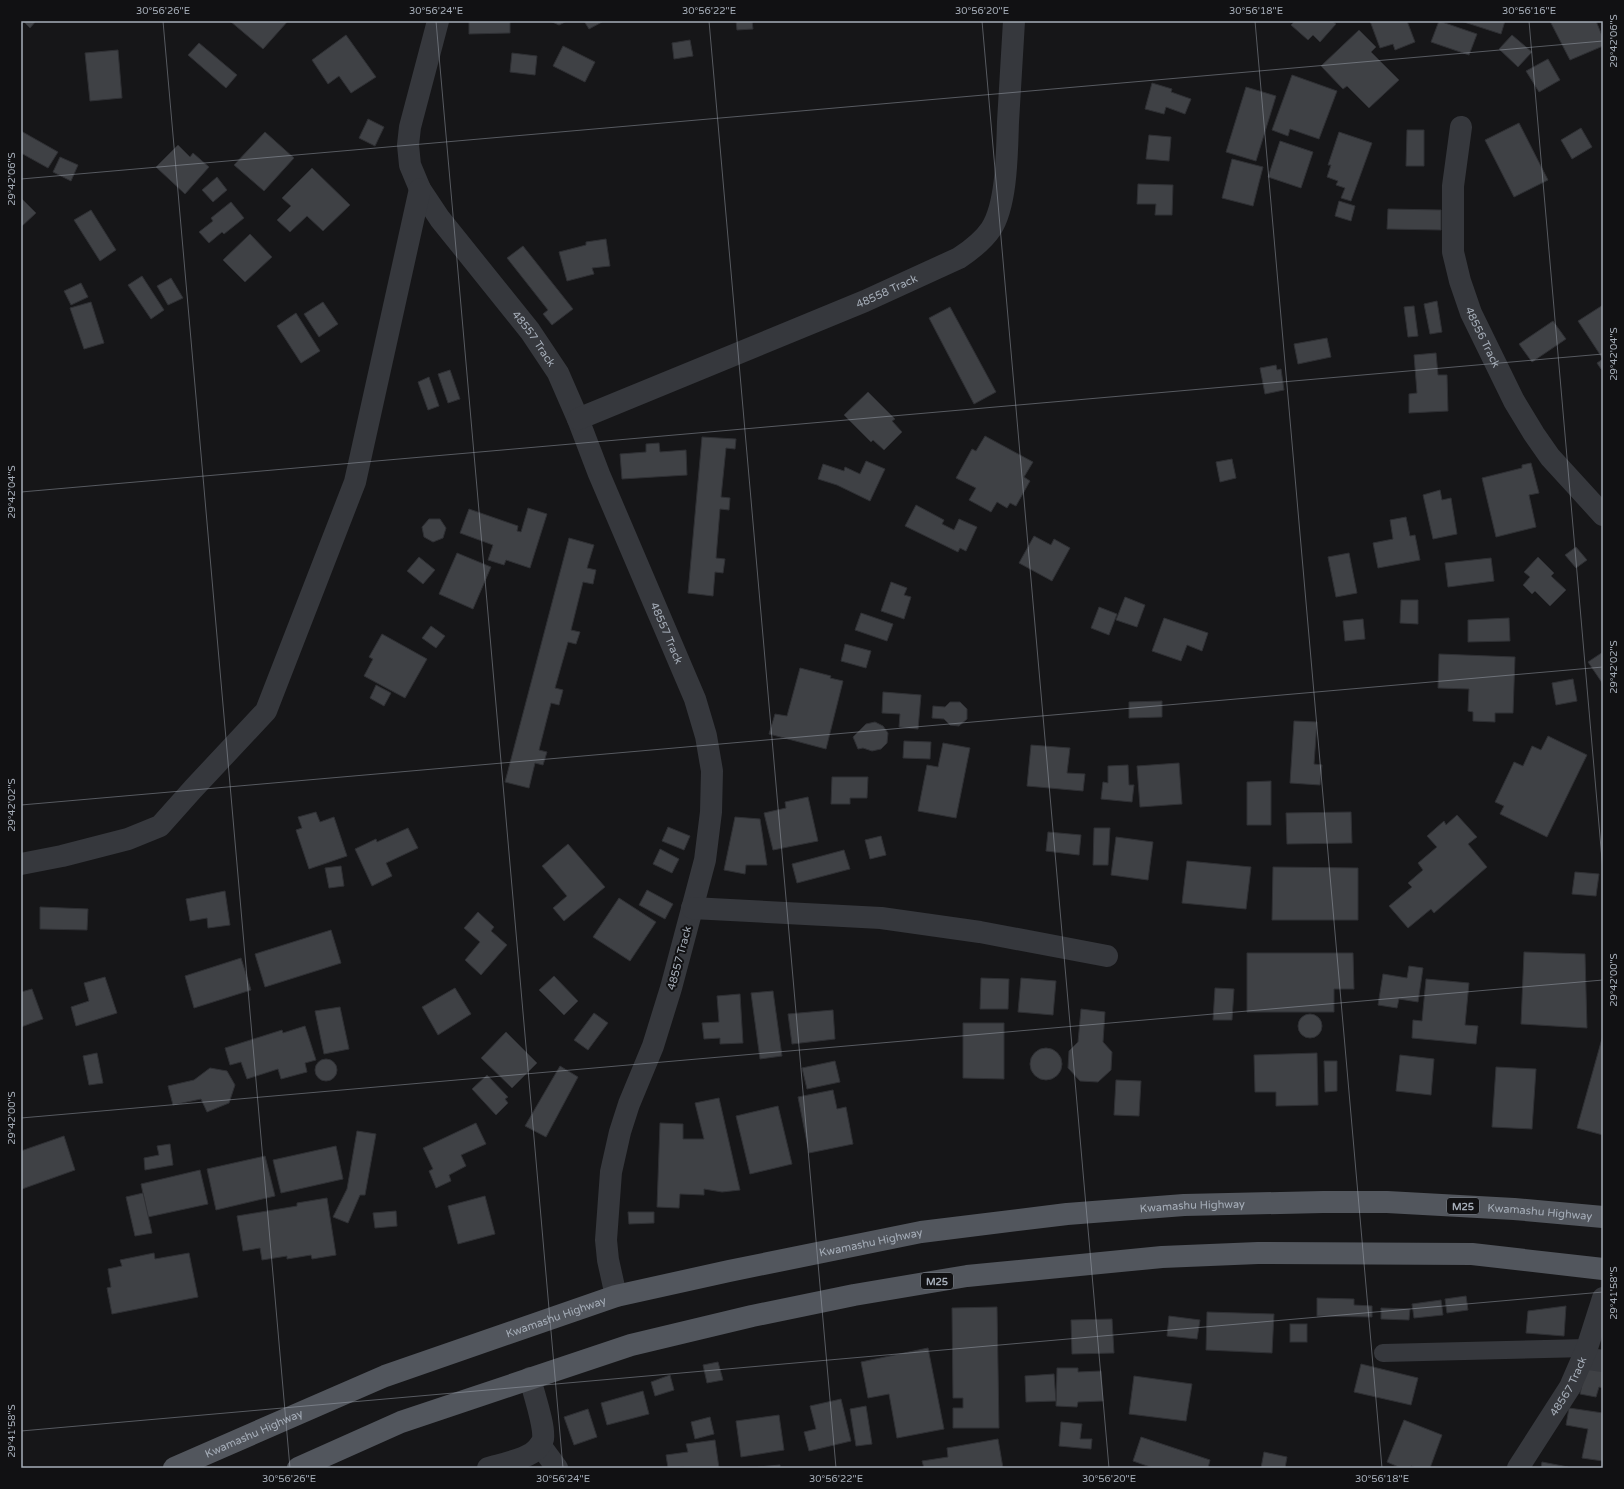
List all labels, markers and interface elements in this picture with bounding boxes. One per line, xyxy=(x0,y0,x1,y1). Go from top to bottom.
text: 30°56'26"E xyxy=(136,5,190,17)
text: 30°56'24"E xyxy=(409,5,463,17)
text: 30°56'22"E xyxy=(682,5,736,17)
text: 30°56'20"E xyxy=(955,5,1009,17)
text: 30°56'18"E xyxy=(1229,5,1283,17)
text: 30°56'16"E xyxy=(1502,5,1556,17)
text: 29°42'06"S xyxy=(1608,14,1620,68)
text: 29°42'06"S xyxy=(6,152,18,206)
street label: 48558 Track xyxy=(854,272,919,311)
street label: 48556 Track xyxy=(1462,305,1503,370)
street label: 48557 Track xyxy=(509,308,558,369)
text: 29°42'04"S xyxy=(1608,327,1620,381)
text: 29°42'04"S xyxy=(6,465,18,519)
street label: 48557 Track xyxy=(648,600,685,666)
text: 29°42'02"S xyxy=(1608,640,1620,694)
text: 29°42'02"S xyxy=(6,778,18,832)
street label: 48557 Track xyxy=(665,925,694,992)
text: 29°42'00"S xyxy=(1608,953,1620,1007)
text: 29°42'00"S xyxy=(6,1091,18,1145)
street label: Kwamashu Highway xyxy=(1139,1198,1245,1215)
road number: M25 xyxy=(1447,1198,1479,1214)
street label: Kwamashu Highway xyxy=(1487,1202,1593,1223)
street label: Kwamashu Highway xyxy=(818,1226,924,1260)
text: 29°41'58"S xyxy=(1608,1266,1620,1320)
road number: M25 xyxy=(921,1273,953,1289)
street label: Kwamashu Highway xyxy=(504,1294,608,1341)
street label: 48567 Track xyxy=(1547,1355,1589,1419)
text: 29°41'58"S xyxy=(6,1404,18,1458)
street label: Kwamashu Highway xyxy=(203,1407,305,1461)
text: 30°56'26"E xyxy=(262,1473,316,1485)
text: 30°56'24"E xyxy=(536,1473,590,1485)
text: 30°56'22"E xyxy=(809,1473,863,1485)
text: 30°56'20"E xyxy=(1082,1473,1136,1485)
text: 30°56'18"E xyxy=(1355,1473,1409,1485)

